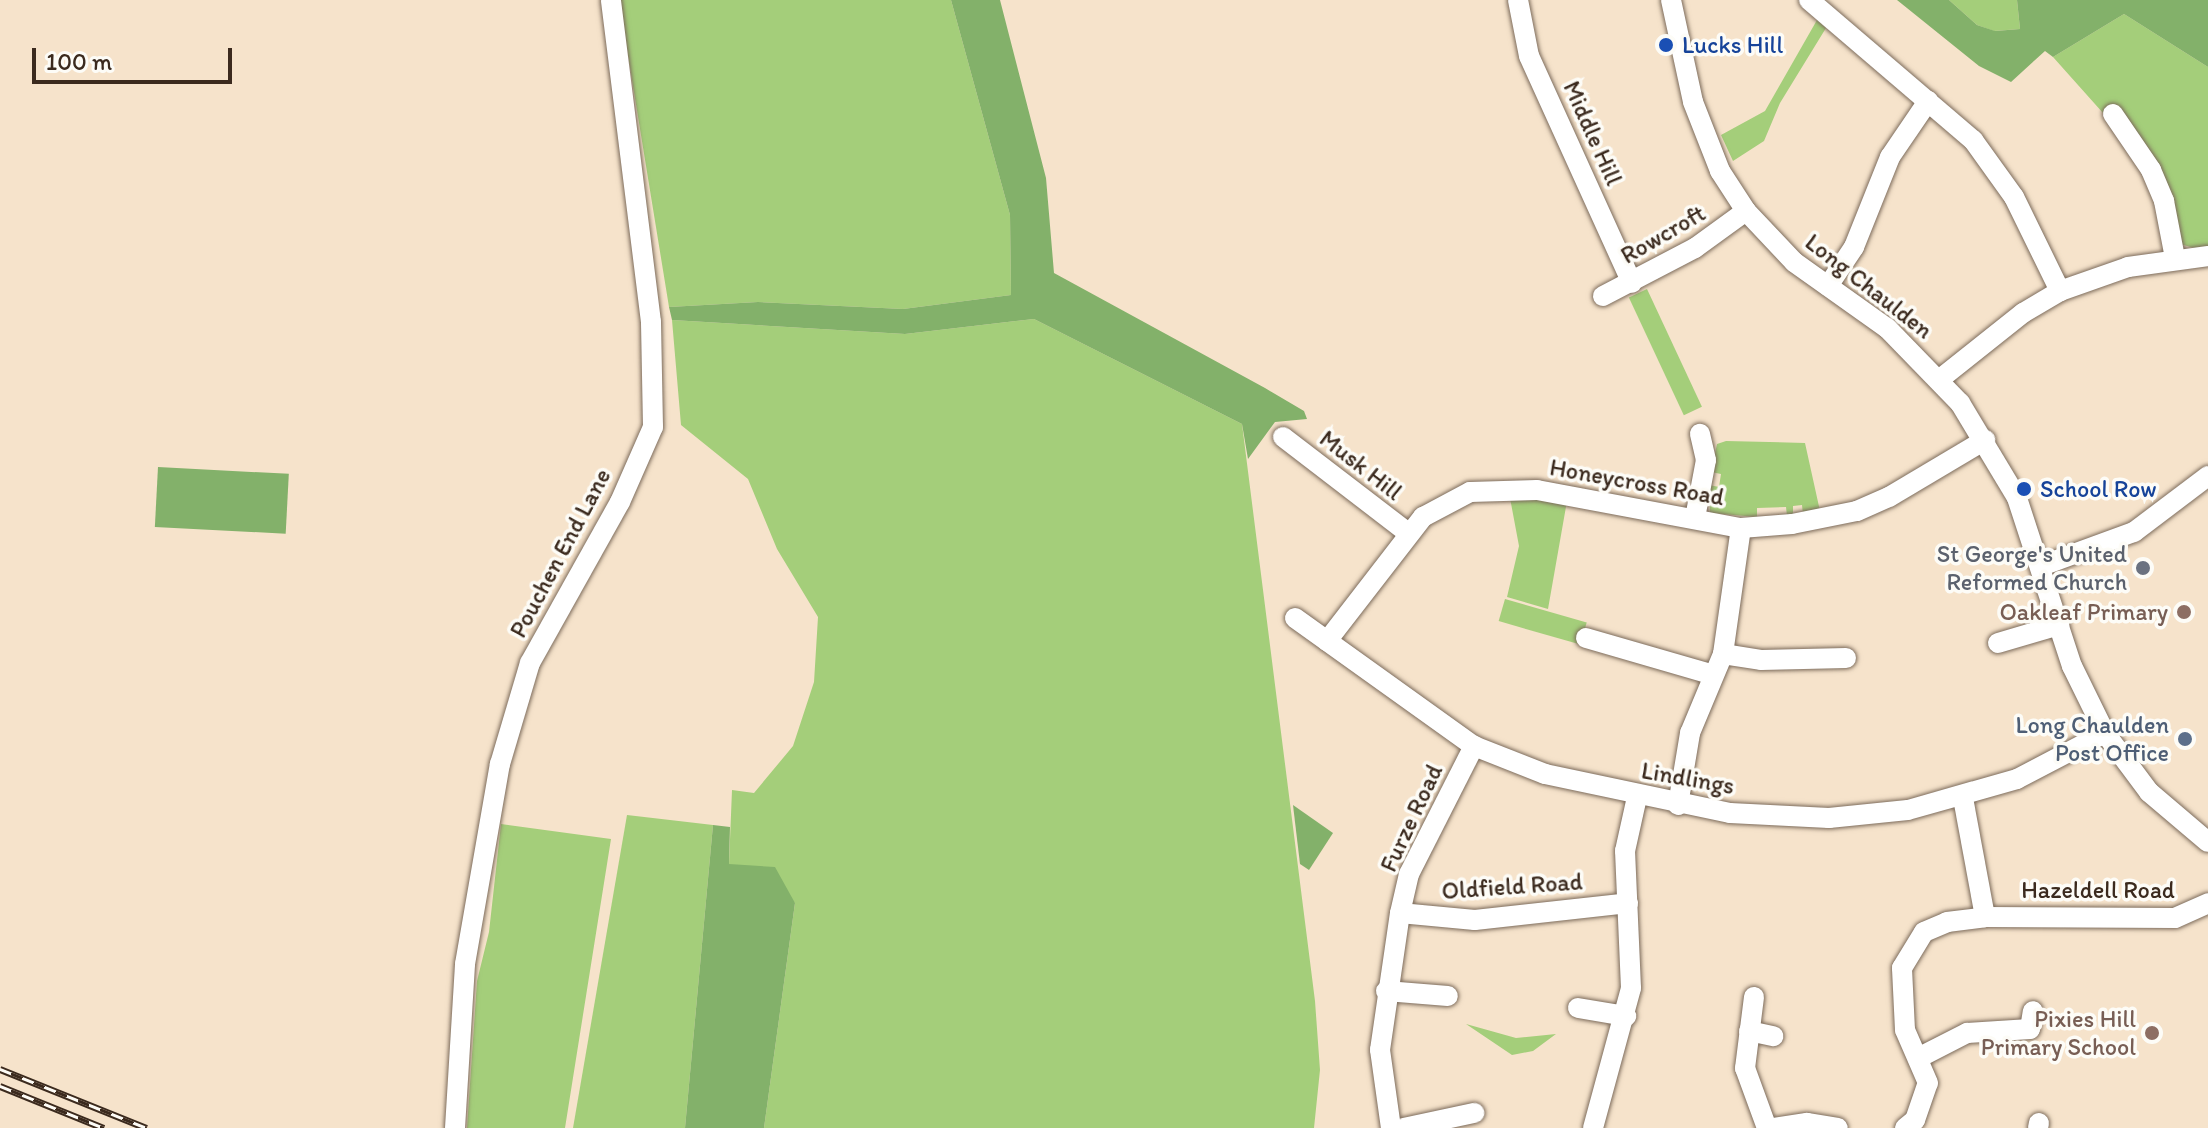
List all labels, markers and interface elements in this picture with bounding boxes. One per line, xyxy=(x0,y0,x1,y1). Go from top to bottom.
place label: Lucks Hill xyxy=(1682,31,1783,59)
scale bar xyxy=(36,32,236,82)
marker: Lucks Hill xyxy=(1657,36,1675,54)
text: 100 m xyxy=(46,47,112,76)
street label: Middle Hill xyxy=(1557,76,1629,190)
street label: Rowcroft xyxy=(1615,198,1711,270)
street label: Long Chaulden xyxy=(1799,227,1939,345)
street label: Musk Hill xyxy=(1314,424,1408,506)
street label: Honeycross Road xyxy=(1548,452,1726,512)
street label: Pouchen End Lane xyxy=(503,464,617,642)
place label: School Row xyxy=(2040,475,2157,503)
marker: School Row xyxy=(2015,480,2033,498)
place label: St George's United Reformed Church xyxy=(1936,540,2127,596)
marker: St George's United Reformed Church xyxy=(2134,559,2152,577)
place label: Oakleaf Primary xyxy=(1999,598,2168,626)
marker: Oakleaf Primary xyxy=(2175,603,2193,621)
place label: Long Chaulden Post Office xyxy=(2015,711,2169,767)
marker: Long Chaulden Post Office xyxy=(2176,730,2194,748)
street label: Lindlings xyxy=(1639,756,1737,800)
street label: Furze Road xyxy=(1374,760,1448,876)
street label: Oldfield Road xyxy=(1441,867,1583,905)
street label: Hazeldell Road xyxy=(2021,876,2175,904)
place label: Pixies Hill Primary School xyxy=(1981,1005,2136,1061)
marker: Pixies Hill Primary School xyxy=(2143,1024,2161,1042)

